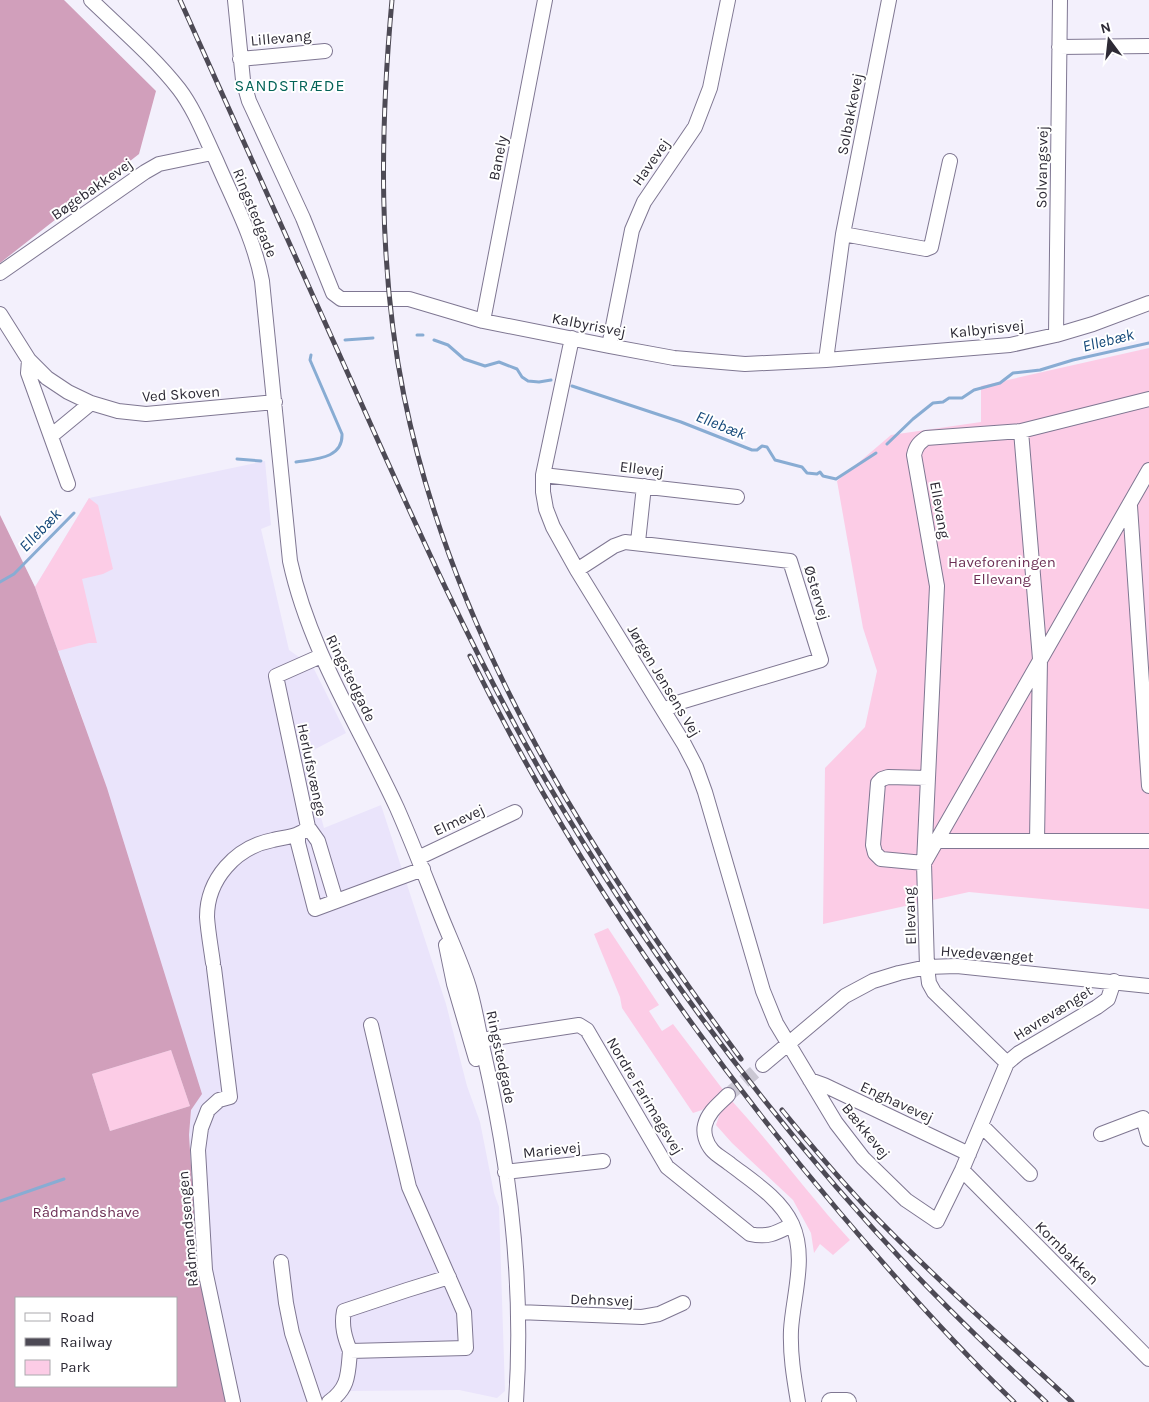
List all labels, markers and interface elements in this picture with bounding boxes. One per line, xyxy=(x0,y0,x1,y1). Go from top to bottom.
north arrow xyxy=(1084,15,1134,65)
text: N xyxy=(1099,18,1113,37)
street label: Lillevang xyxy=(250,26,313,50)
street label: Solbakkevej xyxy=(833,71,867,157)
district label: SANDSTRÆDE xyxy=(235,76,345,95)
street label: Solvangsvej xyxy=(1032,126,1052,208)
street label: Banely xyxy=(485,134,511,182)
street label: Havevej xyxy=(628,135,674,189)
street label: Bøgebakkevej xyxy=(48,154,136,224)
street label: Ringstedgade xyxy=(229,166,281,260)
street label: Kalbyrisvej xyxy=(550,309,628,341)
street label: Kalbyrisvej xyxy=(949,316,1025,342)
water label: Ellebæk xyxy=(1080,324,1137,356)
street label: Ved Skoven xyxy=(141,382,221,406)
water label: Ellebæk xyxy=(693,406,750,444)
street label: Ellevej xyxy=(619,457,665,481)
street label: Ellevang xyxy=(926,480,954,541)
water label: Ellebæk xyxy=(15,504,66,555)
park label: Haveforeningen Ellevang xyxy=(948,553,1056,588)
street label: Østervej xyxy=(800,563,834,623)
street label: Jørgen Jensens Vej xyxy=(623,622,705,740)
street label: Ringstedgade xyxy=(322,632,380,724)
street label: Herlufsvænge xyxy=(293,722,331,818)
street label: Elmevej xyxy=(431,800,487,840)
street label: Ellevang xyxy=(900,886,920,945)
street label: Hvedevænget xyxy=(940,942,1034,966)
street label: Havrevænget xyxy=(1010,981,1096,1044)
street label: Ringstedgade xyxy=(482,1009,520,1105)
street label: Nordre Farimagsvej xyxy=(603,1034,687,1158)
street label: Enghavevej xyxy=(858,1077,936,1127)
street label: Bækkevej xyxy=(838,1099,894,1163)
street label: Marievej xyxy=(522,1138,582,1162)
street label: Rådmandsengen xyxy=(174,1170,202,1288)
park label: Rådmandshave xyxy=(33,1203,140,1221)
street label: Kornbakken xyxy=(1031,1217,1103,1289)
street label: Dehnsvej xyxy=(570,1290,634,1310)
legend xyxy=(15,1297,178,1387)
text: Road xyxy=(60,1308,95,1326)
text: Railway xyxy=(60,1333,112,1351)
text: Park xyxy=(60,1358,90,1376)

